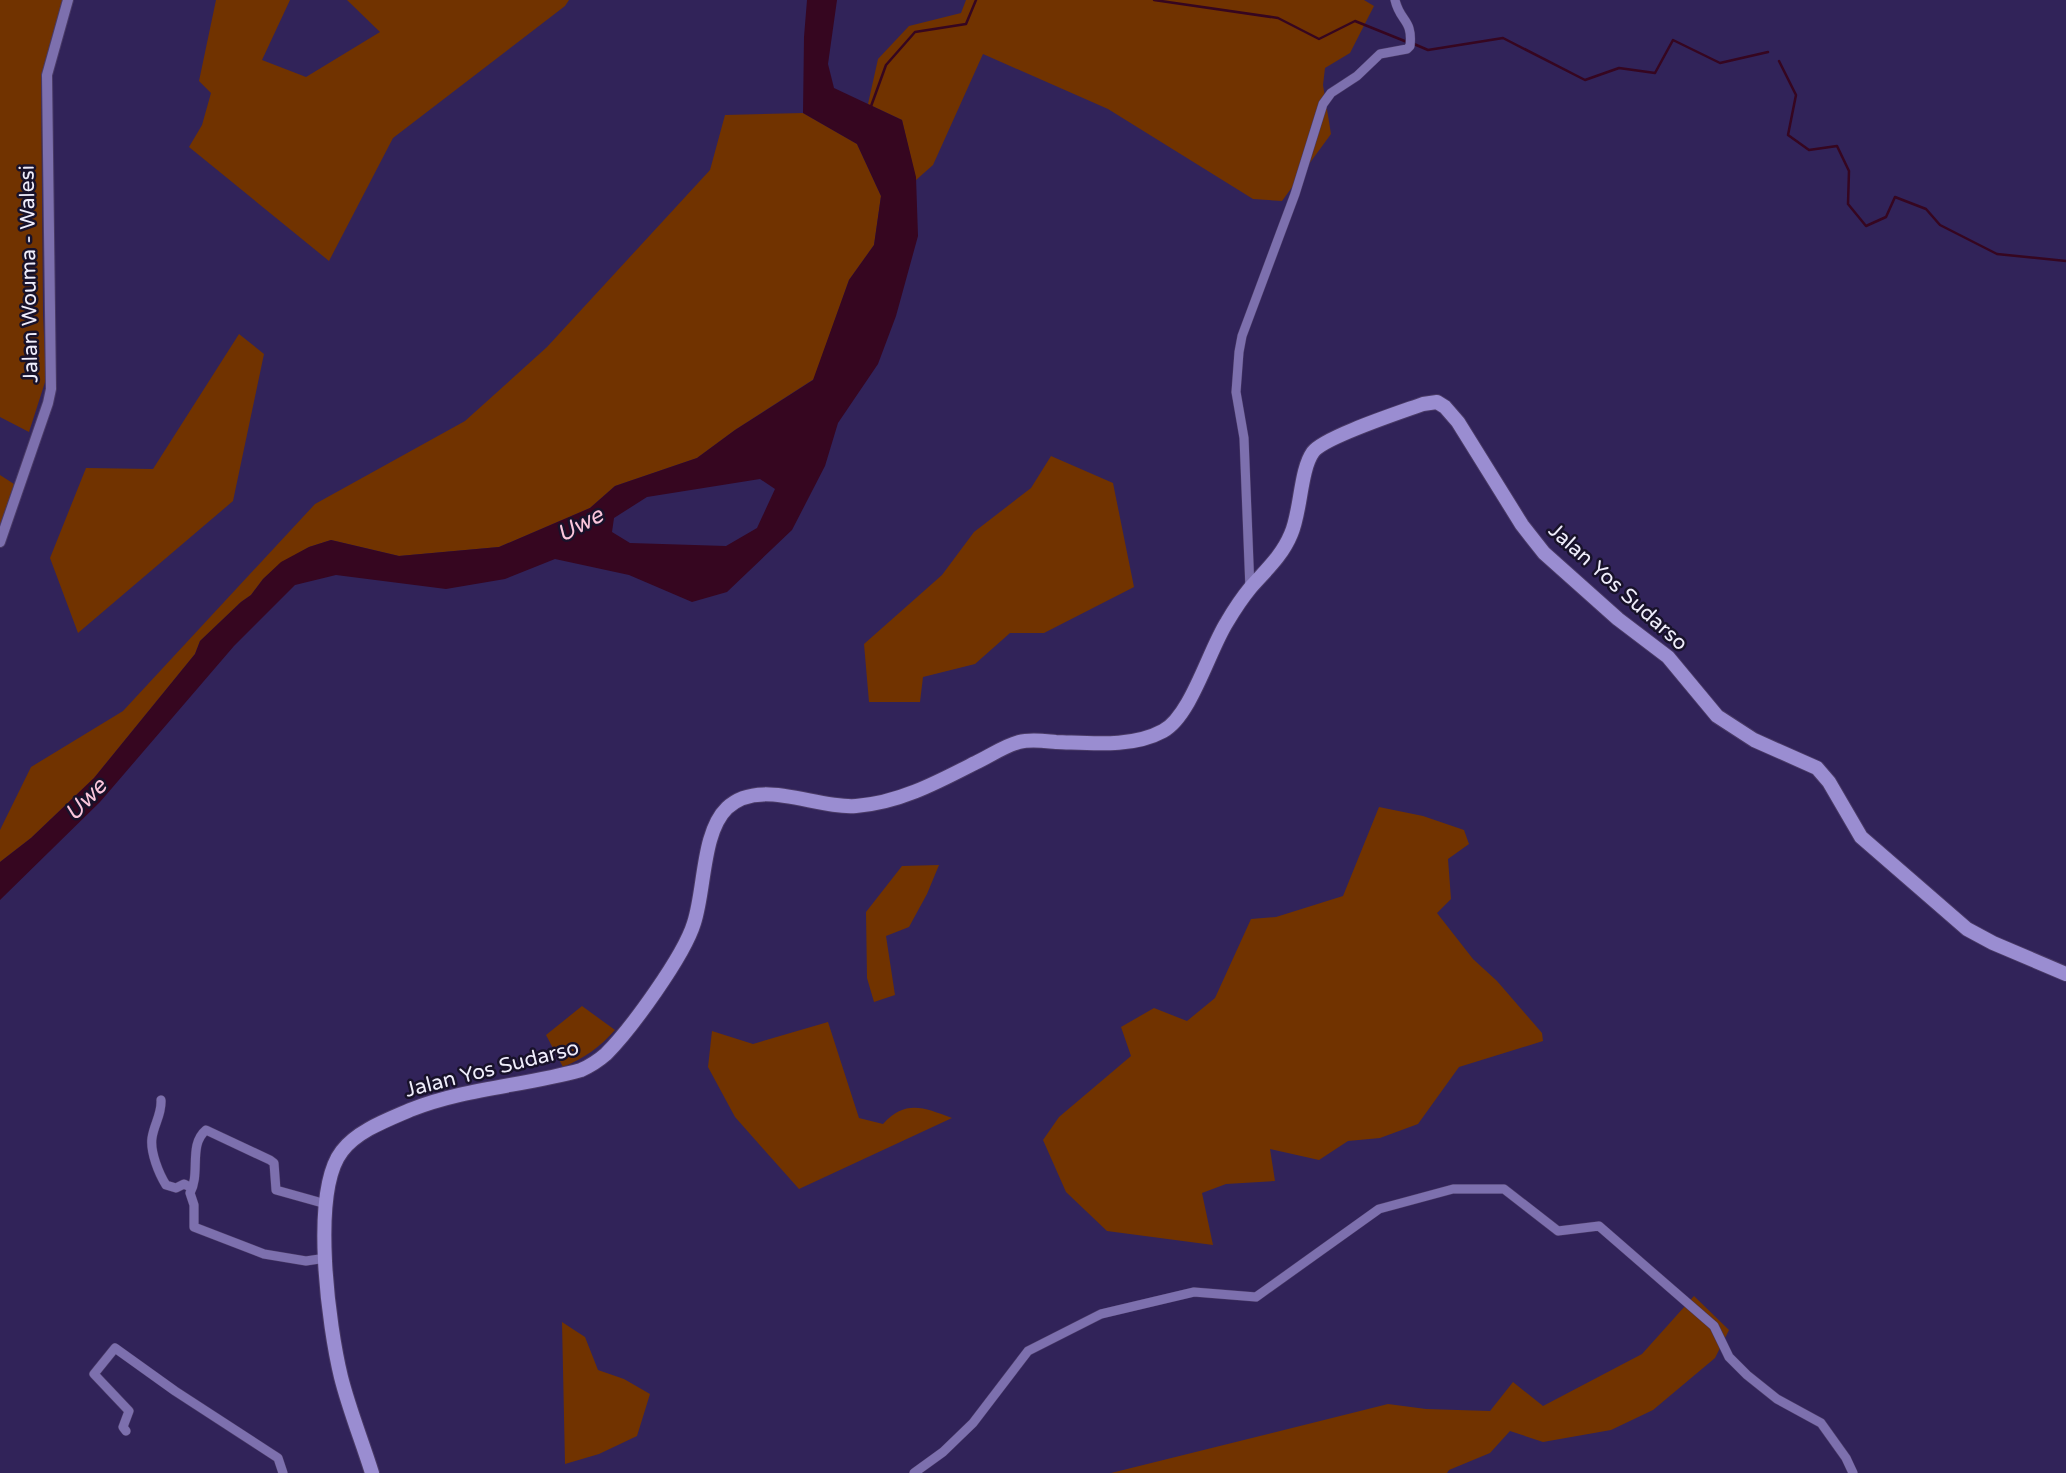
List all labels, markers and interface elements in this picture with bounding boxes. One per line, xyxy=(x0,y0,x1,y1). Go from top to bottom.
street label: Jalan Wouma - Walesi xyxy=(15,165,43,383)
water label: Uwe xyxy=(552,500,610,549)
street label: Jalan Yos Sudarso xyxy=(1543,518,1693,656)
water label: Uwe xyxy=(59,771,114,827)
street label: Jalan Yos Sudarso xyxy=(402,1035,582,1103)

